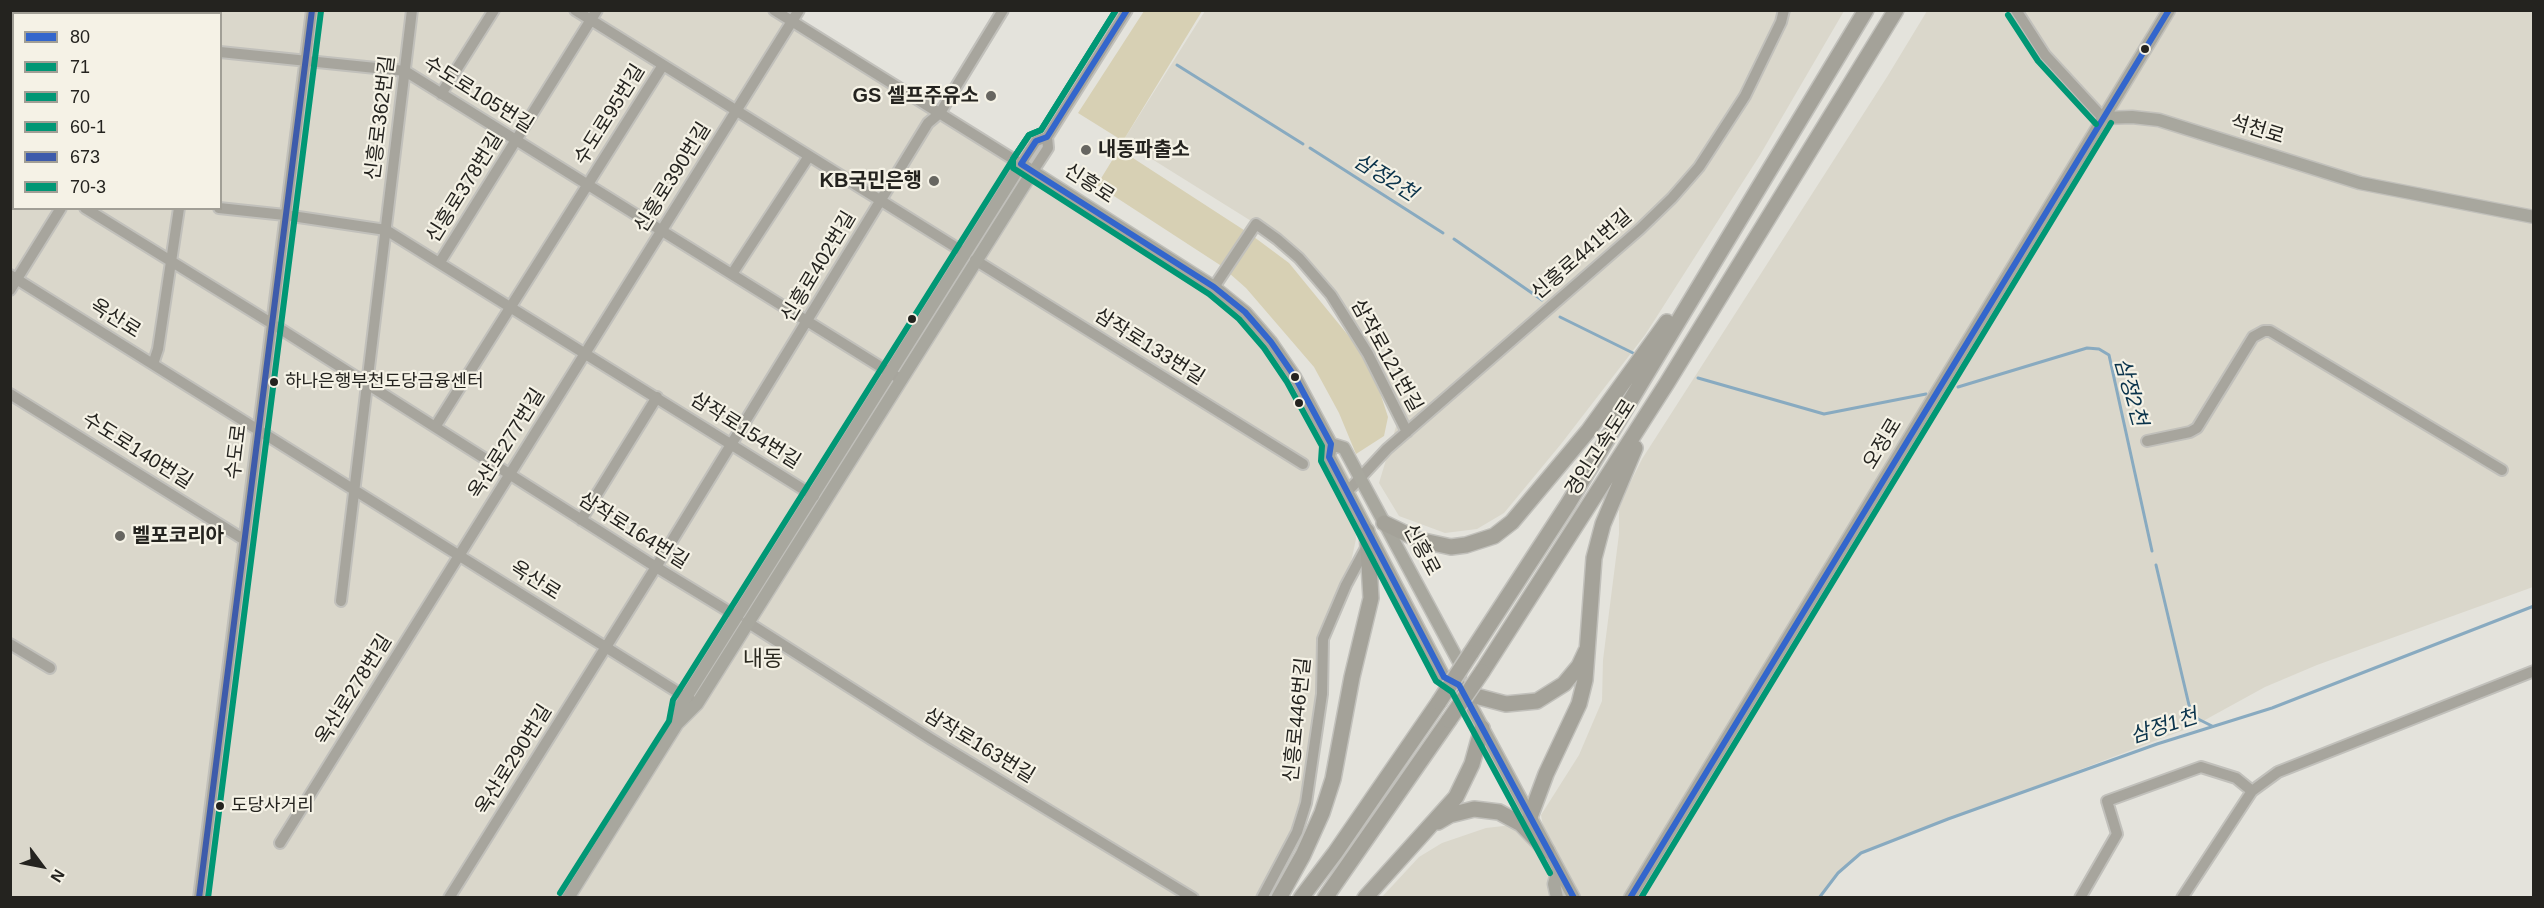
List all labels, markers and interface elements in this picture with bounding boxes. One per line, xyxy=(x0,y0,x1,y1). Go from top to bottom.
legend xyxy=(12,12,222,210)
text: 80 xyxy=(70,27,90,47)
unlabelled marker xyxy=(2139,43,2151,55)
street label: 수도로105번길 xyxy=(418,52,538,138)
street label: 신흥로362번길 xyxy=(361,54,401,182)
text: 71 xyxy=(70,57,90,77)
street label: 수도로95번길 xyxy=(570,60,650,170)
place label: GS 셀프주유소 xyxy=(853,84,979,108)
text: 70 xyxy=(70,87,90,107)
marker: GS 셀프주유소 xyxy=(984,89,998,103)
street label: 석천로 xyxy=(2227,110,2287,150)
text: 60-1 xyxy=(70,117,106,137)
street label: 신흥로390번길 xyxy=(630,118,716,238)
street label: 신흥로378번길 xyxy=(422,128,508,248)
place label: 내동파출소 xyxy=(1098,138,1190,162)
marker: 내동파출소 xyxy=(1079,143,1093,157)
text: 673 xyxy=(70,147,100,167)
water label: 삼정2천 xyxy=(1349,149,1421,207)
street label: 신흥로 xyxy=(1059,159,1119,209)
place label: KB국민은행 xyxy=(820,169,922,193)
marker: KB국민은행 xyxy=(927,174,941,188)
text: 70-3 xyxy=(70,177,106,197)
street label: 신흥로441번길 xyxy=(1527,205,1637,305)
street label: 신흥로402번길 xyxy=(776,207,862,327)
street label: 옥산로 xyxy=(85,294,145,344)
street label: 삼작로121번길 xyxy=(1345,295,1427,417)
street label: 삼작로133번길 xyxy=(1089,304,1209,390)
unlabelled marker xyxy=(906,313,918,325)
water label: 삼정2천 xyxy=(2108,355,2152,429)
place label: 하나은행부천도당금융센터 xyxy=(285,371,484,393)
unlabelled marker xyxy=(1289,371,1301,383)
marker: 하나은행부천도당금융센터 xyxy=(268,376,280,388)
street label: 옥산로277번길 xyxy=(464,384,550,504)
street label: 삼작로154번길 xyxy=(685,388,805,474)
street label: 경인고속도로 xyxy=(1561,395,1641,501)
unlabelled marker xyxy=(1293,397,1305,409)
street label: 수도로140번길 xyxy=(77,408,197,494)
street label: 오정로 xyxy=(1858,414,1908,474)
street label: 수도로 xyxy=(222,423,252,481)
street label: 삼작로164번길 xyxy=(573,488,693,574)
street label: 신흥로 xyxy=(1397,520,1445,580)
place label: 벨포코리아 xyxy=(132,524,224,548)
marker: 벨포코리아 xyxy=(113,529,127,543)
street label: 옥산로 xyxy=(505,556,565,606)
street label: 옥산로278번길 xyxy=(311,630,397,750)
district label: 내동 xyxy=(743,647,783,673)
street label: 신흥로446번길 xyxy=(1280,656,1316,784)
street label: 옥산로290번길 xyxy=(471,700,557,820)
street label: 삼작로163번길 xyxy=(919,703,1039,789)
water label: 삼정1천 xyxy=(2127,704,2201,750)
place label: 도당사거리 xyxy=(231,795,314,817)
marker: 도당사거리 xyxy=(214,800,226,812)
north arrow xyxy=(12,836,72,896)
text: N xyxy=(47,866,68,885)

